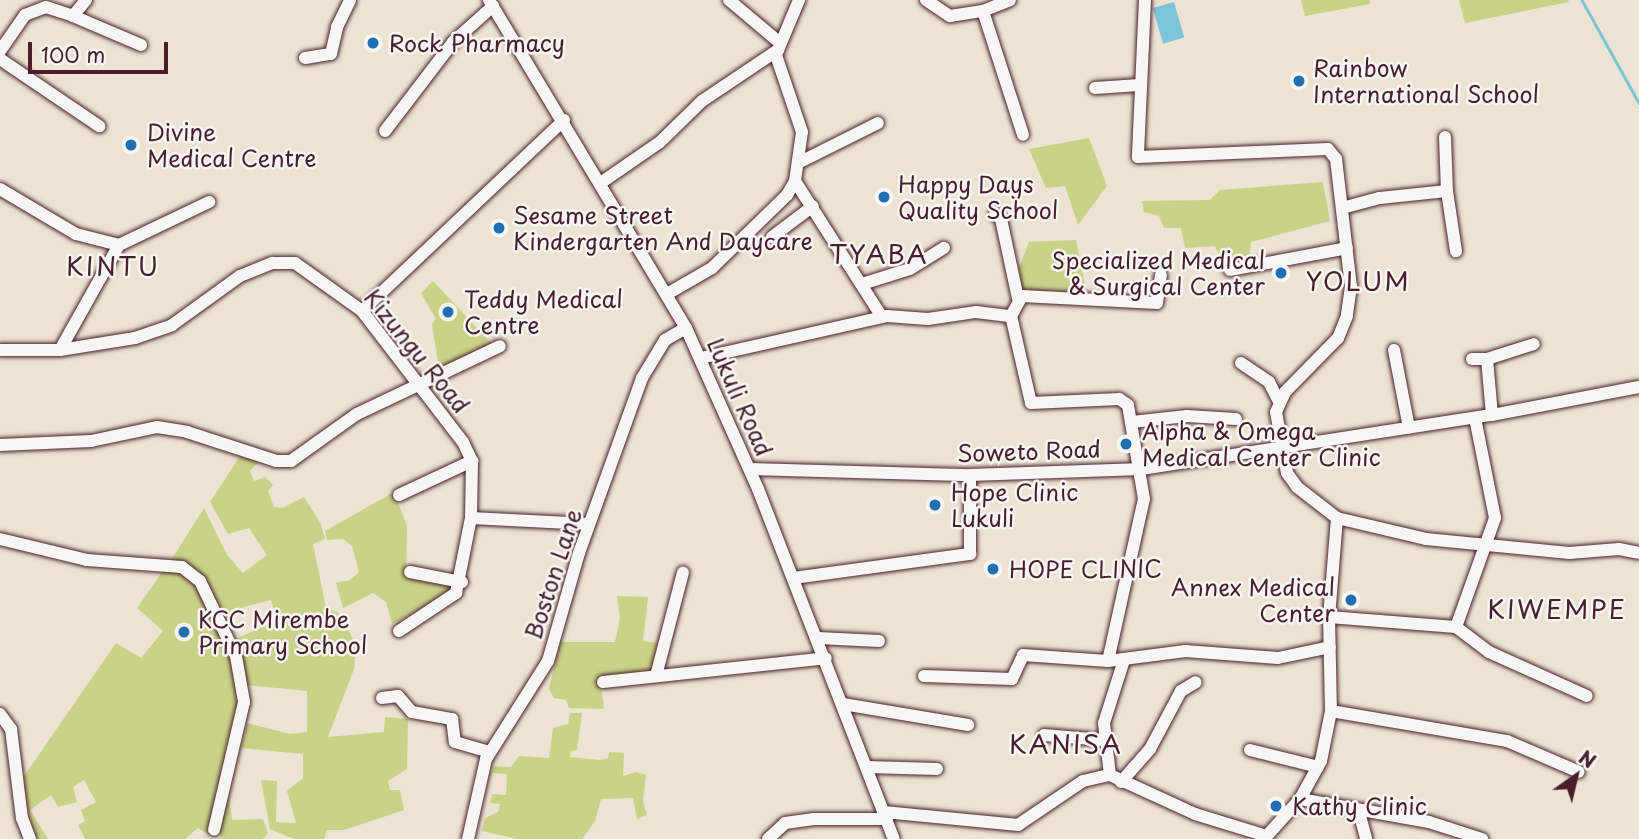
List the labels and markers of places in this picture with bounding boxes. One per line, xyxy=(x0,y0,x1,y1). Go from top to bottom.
place label: Rock Pharmacy xyxy=(389,29,564,57)
marker: Rock Pharmacy xyxy=(363,33,383,53)
place label: Rainbow International School xyxy=(1313,54,1539,108)
marker: Rainbow International School xyxy=(1291,73,1307,89)
place label: Divine Medical Centre xyxy=(147,118,316,172)
marker: Divine Medical Centre xyxy=(121,135,141,155)
place label: Happy Days Quality School xyxy=(898,170,1060,224)
marker: Happy Days Quality School xyxy=(876,189,892,205)
place label: Sesame Street Kindergarten And Daycare xyxy=(513,201,813,255)
marker: Sesame Street Kindergarten And Daycare xyxy=(491,220,507,236)
place label: Specialized Medical & Surgical Center xyxy=(1050,246,1265,300)
marker: Specialized Medical & Surgical Center xyxy=(1271,263,1291,283)
place label: Teddy Medical Centre xyxy=(464,285,622,339)
marker: Teddy Medical Centre xyxy=(438,302,458,322)
place label: Alpha & Omega Medical Center Clinic xyxy=(1142,417,1381,471)
marker: Alpha & Omega Medical Center Clinic xyxy=(1116,434,1136,454)
place label: Hope Clinic Lukuli xyxy=(951,478,1077,532)
marker: Hope Clinic Lukuli xyxy=(925,495,945,515)
place label: HOPE CLINIC xyxy=(1009,555,1162,583)
marker: HOPE CLINIC xyxy=(983,559,1003,579)
place label: Annex Medical Center xyxy=(1170,573,1335,627)
marker: Annex Medical Center xyxy=(1341,590,1361,610)
place label: KCC Mirembe Primary School xyxy=(198,605,368,659)
marker: KCC Mirembe Primary School xyxy=(176,624,192,640)
place label: Kathy Clinic xyxy=(1292,792,1428,820)
marker: Kathy Clinic xyxy=(1266,796,1286,816)

